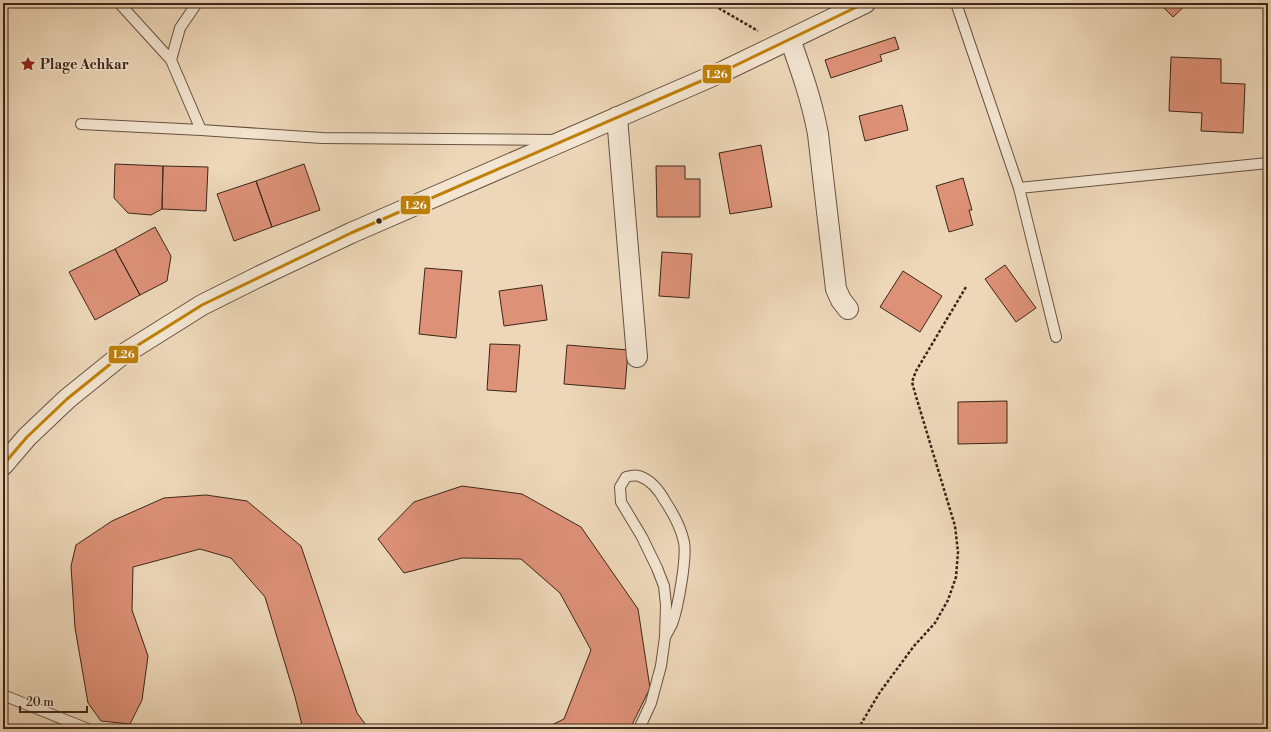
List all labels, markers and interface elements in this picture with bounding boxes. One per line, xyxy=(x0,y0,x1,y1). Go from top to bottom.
place icon: Plage Achkar xyxy=(19,55,37,73)
place label: Plage Achkar xyxy=(40,56,129,74)
line badge: L26 xyxy=(702,64,732,84)
text: L26 xyxy=(706,68,728,82)
line badge: L26 xyxy=(400,195,431,215)
text: L26 xyxy=(405,199,427,213)
unlabelled marker xyxy=(374,216,384,226)
line badge: L26 xyxy=(108,345,139,364)
text: L26 xyxy=(113,348,135,362)
scale bar xyxy=(20,688,87,714)
text: 20 m xyxy=(26,695,54,710)

